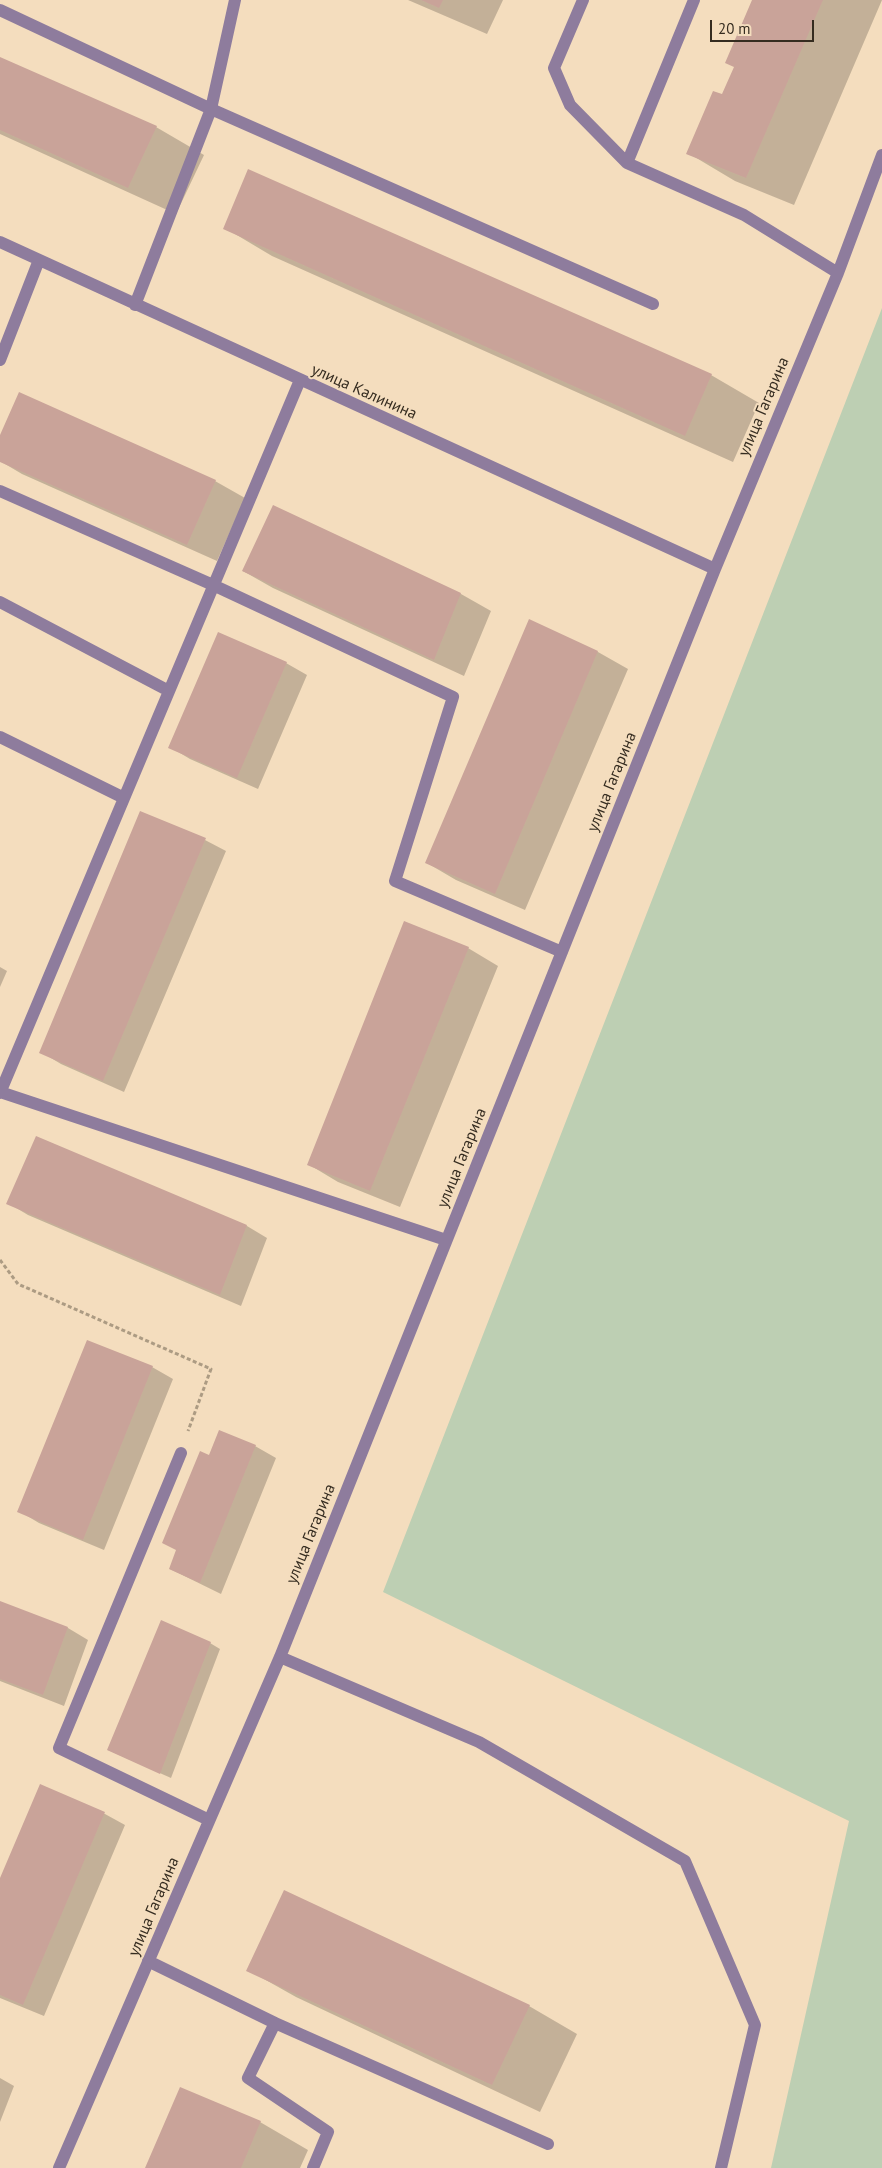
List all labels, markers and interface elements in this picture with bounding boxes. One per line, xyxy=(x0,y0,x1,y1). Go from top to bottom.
scale bar xyxy=(712,10,816,42)
text: 20 m xyxy=(718,19,751,38)
street label: улица Гагарина xyxy=(734,354,794,460)
street label: улица Калинина xyxy=(308,360,420,424)
street label: улица Гагарина xyxy=(583,729,641,835)
street label: улица Гагарина xyxy=(433,1105,491,1211)
street label: улица Гагарина xyxy=(282,1481,340,1587)
street label: улица Гагарина xyxy=(124,1854,184,1960)

